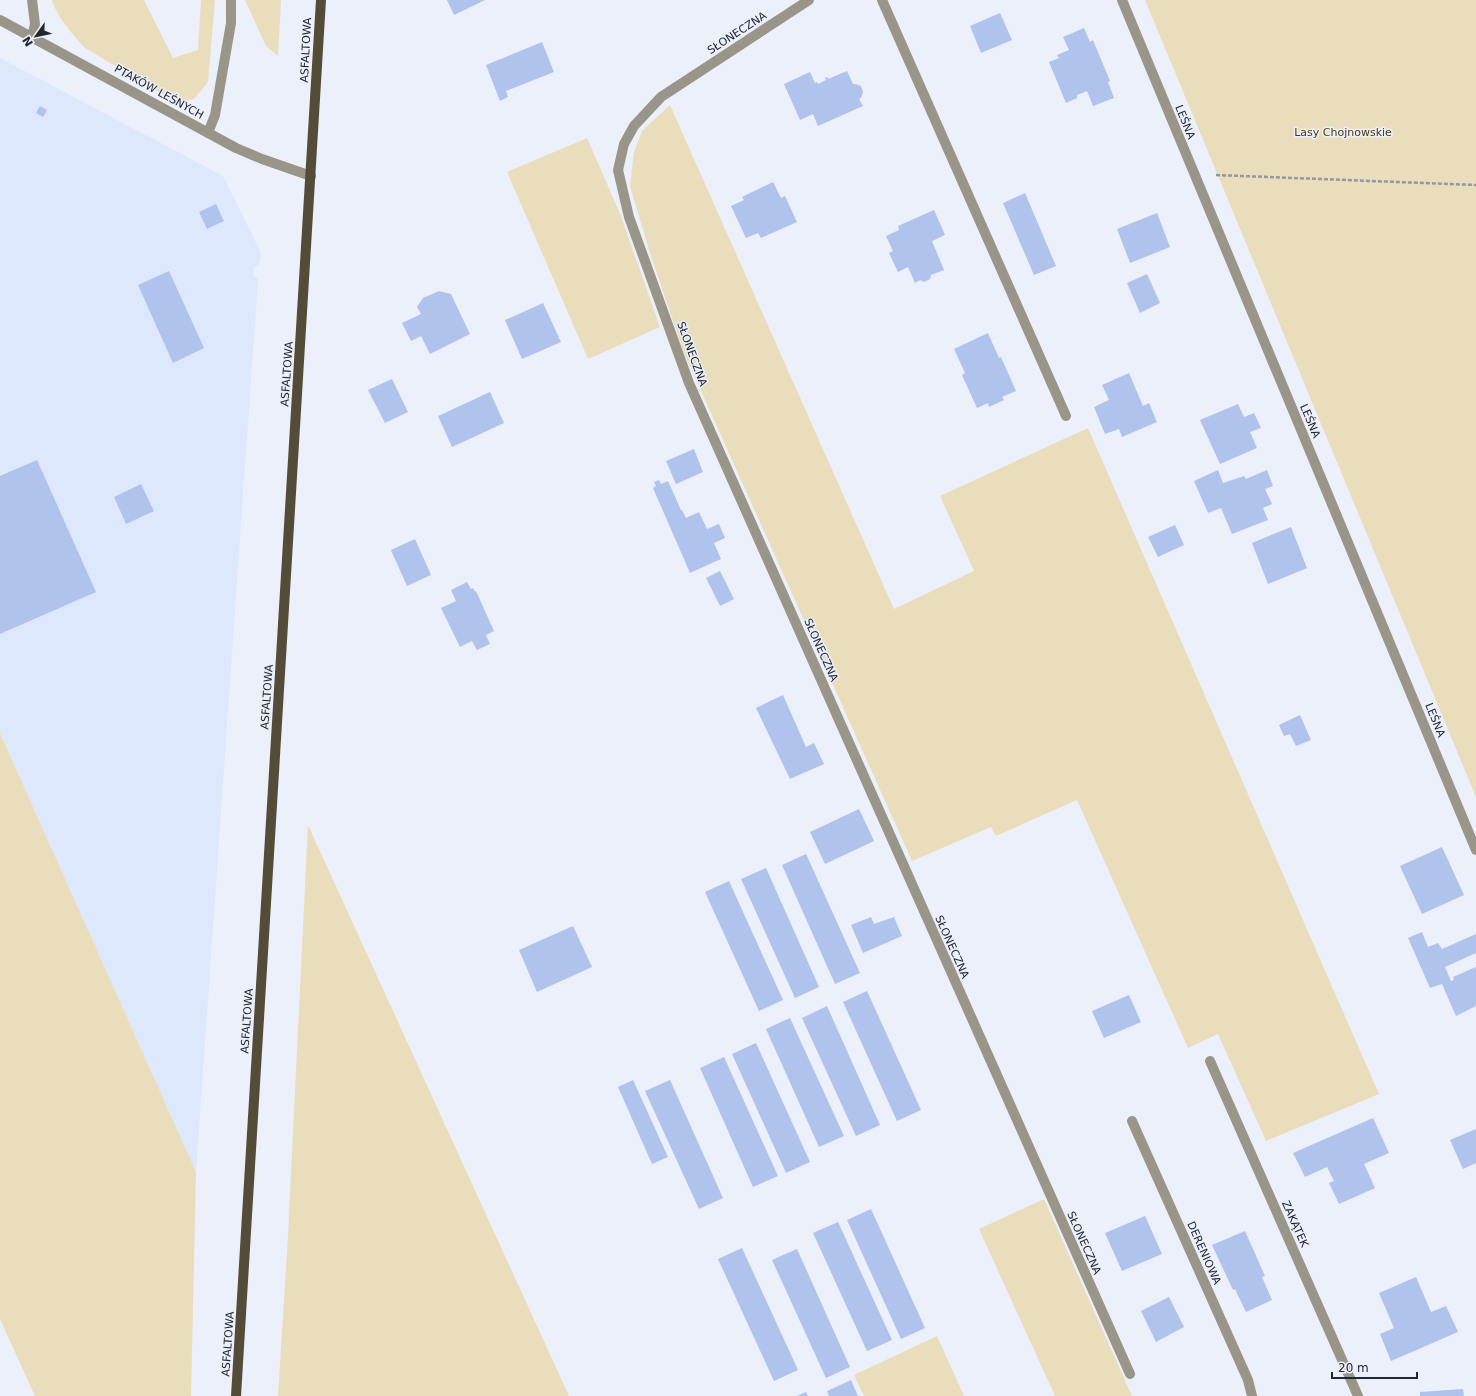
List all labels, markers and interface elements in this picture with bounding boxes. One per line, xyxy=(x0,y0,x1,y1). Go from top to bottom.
street label: SŁONECZNA xyxy=(705,9,769,57)
north arrow xyxy=(16,16,56,56)
street label: ASFALTOWA xyxy=(298,17,314,83)
text: N xyxy=(20,34,36,49)
street label: PTAKÓW LEŚNYCH xyxy=(112,62,206,122)
street label: LEŚNA xyxy=(1172,103,1198,141)
park label: Lasy Chojnowskie xyxy=(1294,126,1392,139)
street label: SŁONECZNA xyxy=(674,320,710,389)
street label: ASFALTOWA xyxy=(278,341,296,407)
street label: LEŚNA xyxy=(1297,402,1323,440)
street label: SŁONECZNA xyxy=(801,616,841,684)
street label: ASFALTOWA xyxy=(258,664,276,730)
street label: LEŚNA xyxy=(1422,701,1448,739)
street label: SŁONECZNA xyxy=(932,913,972,981)
street label: ASFALTOWA xyxy=(238,988,256,1054)
street label: ZAKĄTEK xyxy=(1279,1199,1311,1250)
street label: SŁONECZNA xyxy=(1064,1209,1104,1277)
street label: DERENIOWA xyxy=(1184,1219,1224,1287)
street label: ASFALTOWA xyxy=(219,1311,237,1377)
scale bar xyxy=(1332,1354,1417,1380)
text: 20 m xyxy=(1338,1361,1369,1375)

